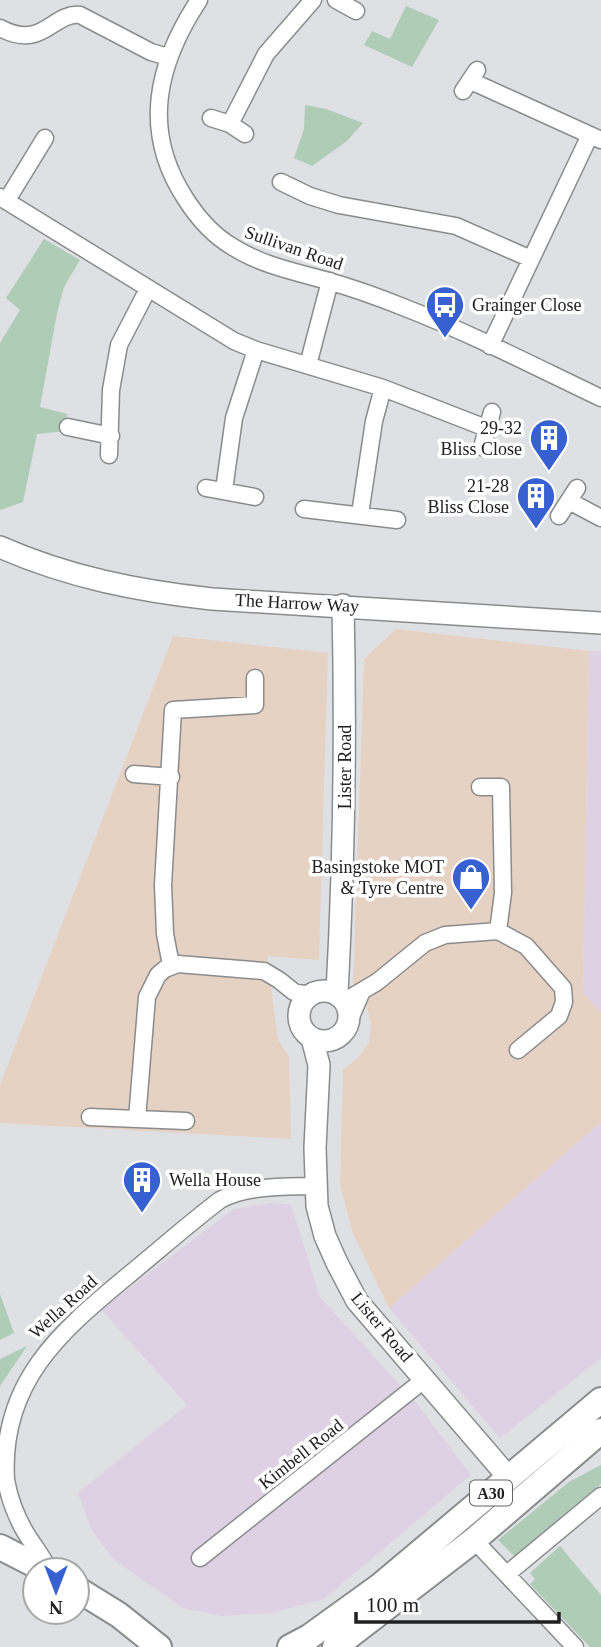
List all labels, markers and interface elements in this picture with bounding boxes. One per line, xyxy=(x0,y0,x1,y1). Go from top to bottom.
street label: Sullivan Road xyxy=(242,222,346,274)
bus stop icon: Grainger Close xyxy=(424,284,466,339)
place label: Grainger Close xyxy=(472,295,581,315)
building icon: 29-32 Bliss Close xyxy=(528,417,570,472)
place label: 29-32 Bliss Close xyxy=(440,418,522,459)
building icon: 21-28 Bliss Close xyxy=(515,475,557,530)
place label: 21-28 Bliss Close xyxy=(427,476,509,517)
street label: The Harrow Way xyxy=(234,590,360,616)
street label: Lister Road xyxy=(335,725,355,809)
shop icon: Basingstoke MOT & Tyre Centre xyxy=(450,856,492,911)
place label: Basingstoke MOT & Tyre Centre xyxy=(312,857,444,898)
building icon: Wella House xyxy=(121,1159,163,1214)
place label: Wella House xyxy=(169,1170,261,1190)
street label: Wella Road xyxy=(25,1271,101,1343)
street label: Lister Road xyxy=(347,1288,417,1366)
street label: Kimbell Road xyxy=(255,1415,347,1493)
road number: A30 xyxy=(470,1480,512,1506)
north arrow xyxy=(21,1556,91,1626)
scale bar xyxy=(356,1580,559,1624)
text: 100 m xyxy=(366,1593,419,1617)
text: N xyxy=(49,1597,63,1618)

